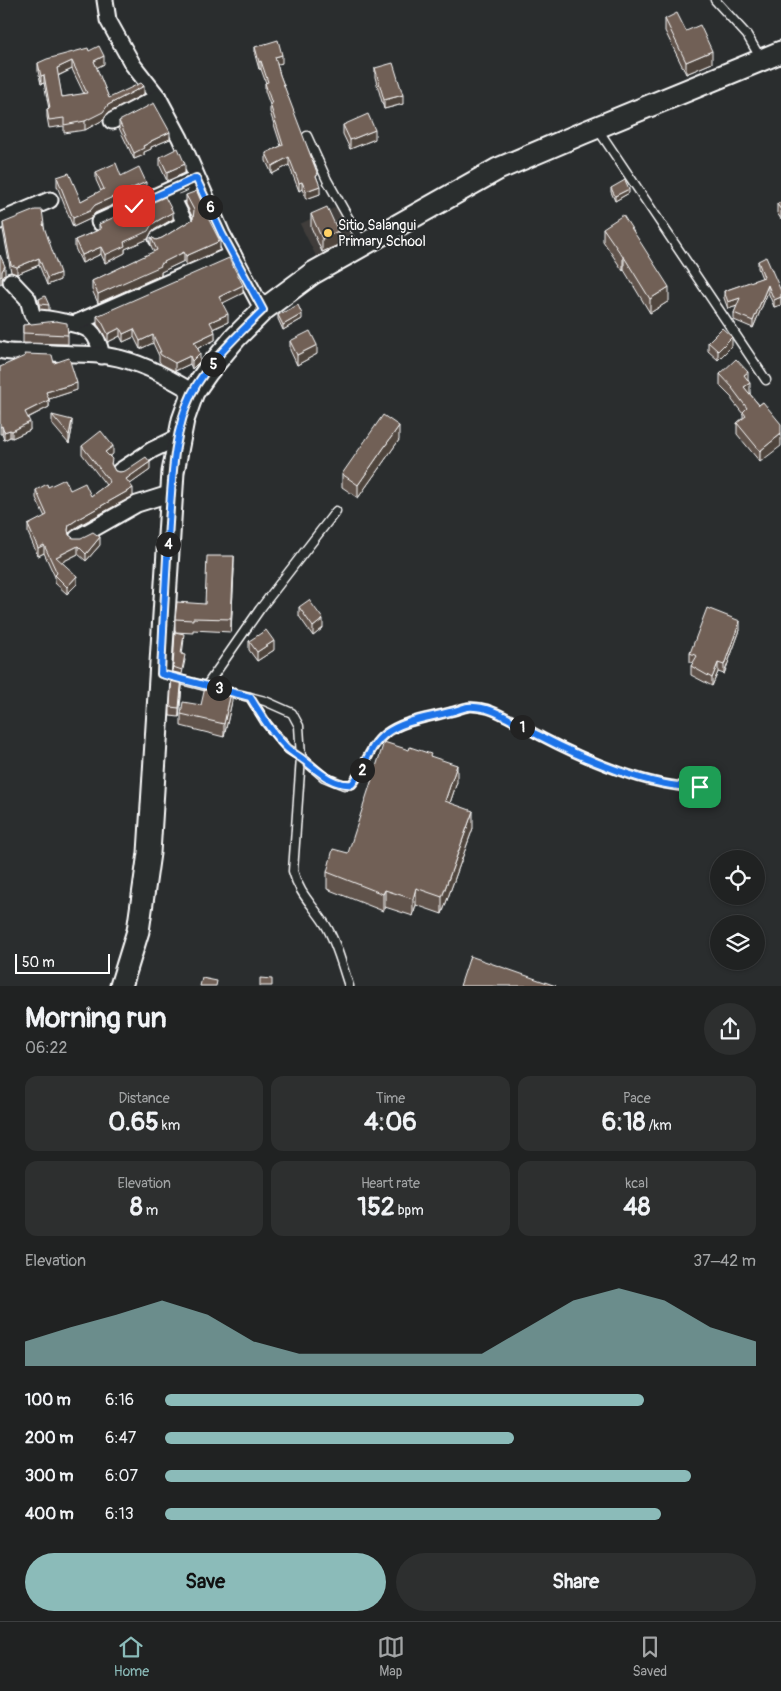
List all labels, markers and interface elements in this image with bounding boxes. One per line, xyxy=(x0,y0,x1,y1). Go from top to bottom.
pin xyxy=(113,185,155,227)
icon: check xyxy=(120,192,148,220)
pin: 6 xyxy=(198,194,222,220)
text: 6 xyxy=(206,199,215,216)
place label: Sitio Salangui Primary School xyxy=(338,217,426,250)
marker: Sitio Salangui Primary School xyxy=(322,227,334,239)
pin: 5 xyxy=(200,352,226,376)
text: 5 xyxy=(210,356,217,373)
pin: 4 xyxy=(156,532,180,556)
text: 4 xyxy=(164,536,173,553)
pin: 3 xyxy=(206,676,232,700)
text: 3 xyxy=(216,680,223,697)
pin: 1 xyxy=(510,714,534,740)
text: 1 xyxy=(520,719,525,736)
pin: 2 xyxy=(350,758,374,782)
text: 2 xyxy=(359,762,366,779)
pin xyxy=(679,766,721,808)
icon: arrive xyxy=(686,773,714,801)
map controls xyxy=(710,850,765,970)
button: locate xyxy=(710,850,765,905)
button: layers xyxy=(710,915,765,970)
scale bar xyxy=(15,951,110,974)
text: 50 m xyxy=(22,954,55,971)
text: Morning run xyxy=(25,1001,167,1036)
button: share xyxy=(704,1003,756,1055)
text: 06:22 xyxy=(25,1038,67,1058)
text: Distance xyxy=(119,1090,170,1107)
text: Time xyxy=(376,1090,405,1107)
text: Pace xyxy=(623,1090,651,1107)
text: 0.65 xyxy=(108,1107,159,1138)
text: 4:06 xyxy=(364,1107,417,1138)
text: 6:18 xyxy=(602,1107,645,1138)
text: km xyxy=(159,1117,180,1134)
text: /km xyxy=(645,1117,672,1134)
text: Elevation xyxy=(117,1175,171,1192)
text: Heart rate xyxy=(361,1175,420,1192)
text: kcal xyxy=(625,1175,648,1192)
text: 8 xyxy=(130,1192,143,1223)
text: 152 xyxy=(357,1192,395,1223)
text: 48 xyxy=(623,1192,650,1223)
text: m xyxy=(143,1202,158,1219)
text: bpm xyxy=(395,1202,424,1219)
text: Elevation xyxy=(25,1251,86,1271)
text: 37–42 m xyxy=(693,1251,756,1271)
text: 100 m xyxy=(25,1390,71,1410)
text: 6:16 xyxy=(105,1390,134,1410)
text: 200 m xyxy=(25,1428,73,1448)
text: 6:47 xyxy=(105,1428,136,1448)
text: 300 m xyxy=(25,1466,73,1486)
text: 6:07 xyxy=(105,1466,138,1486)
text: 400 m xyxy=(25,1504,74,1524)
text: 6:13 xyxy=(105,1504,134,1524)
button: Save xyxy=(25,1553,386,1611)
button: Share xyxy=(396,1553,756,1611)
tab: Home xyxy=(114,1633,149,1680)
tab: Map xyxy=(377,1633,405,1680)
tab: Saved xyxy=(632,1633,667,1680)

